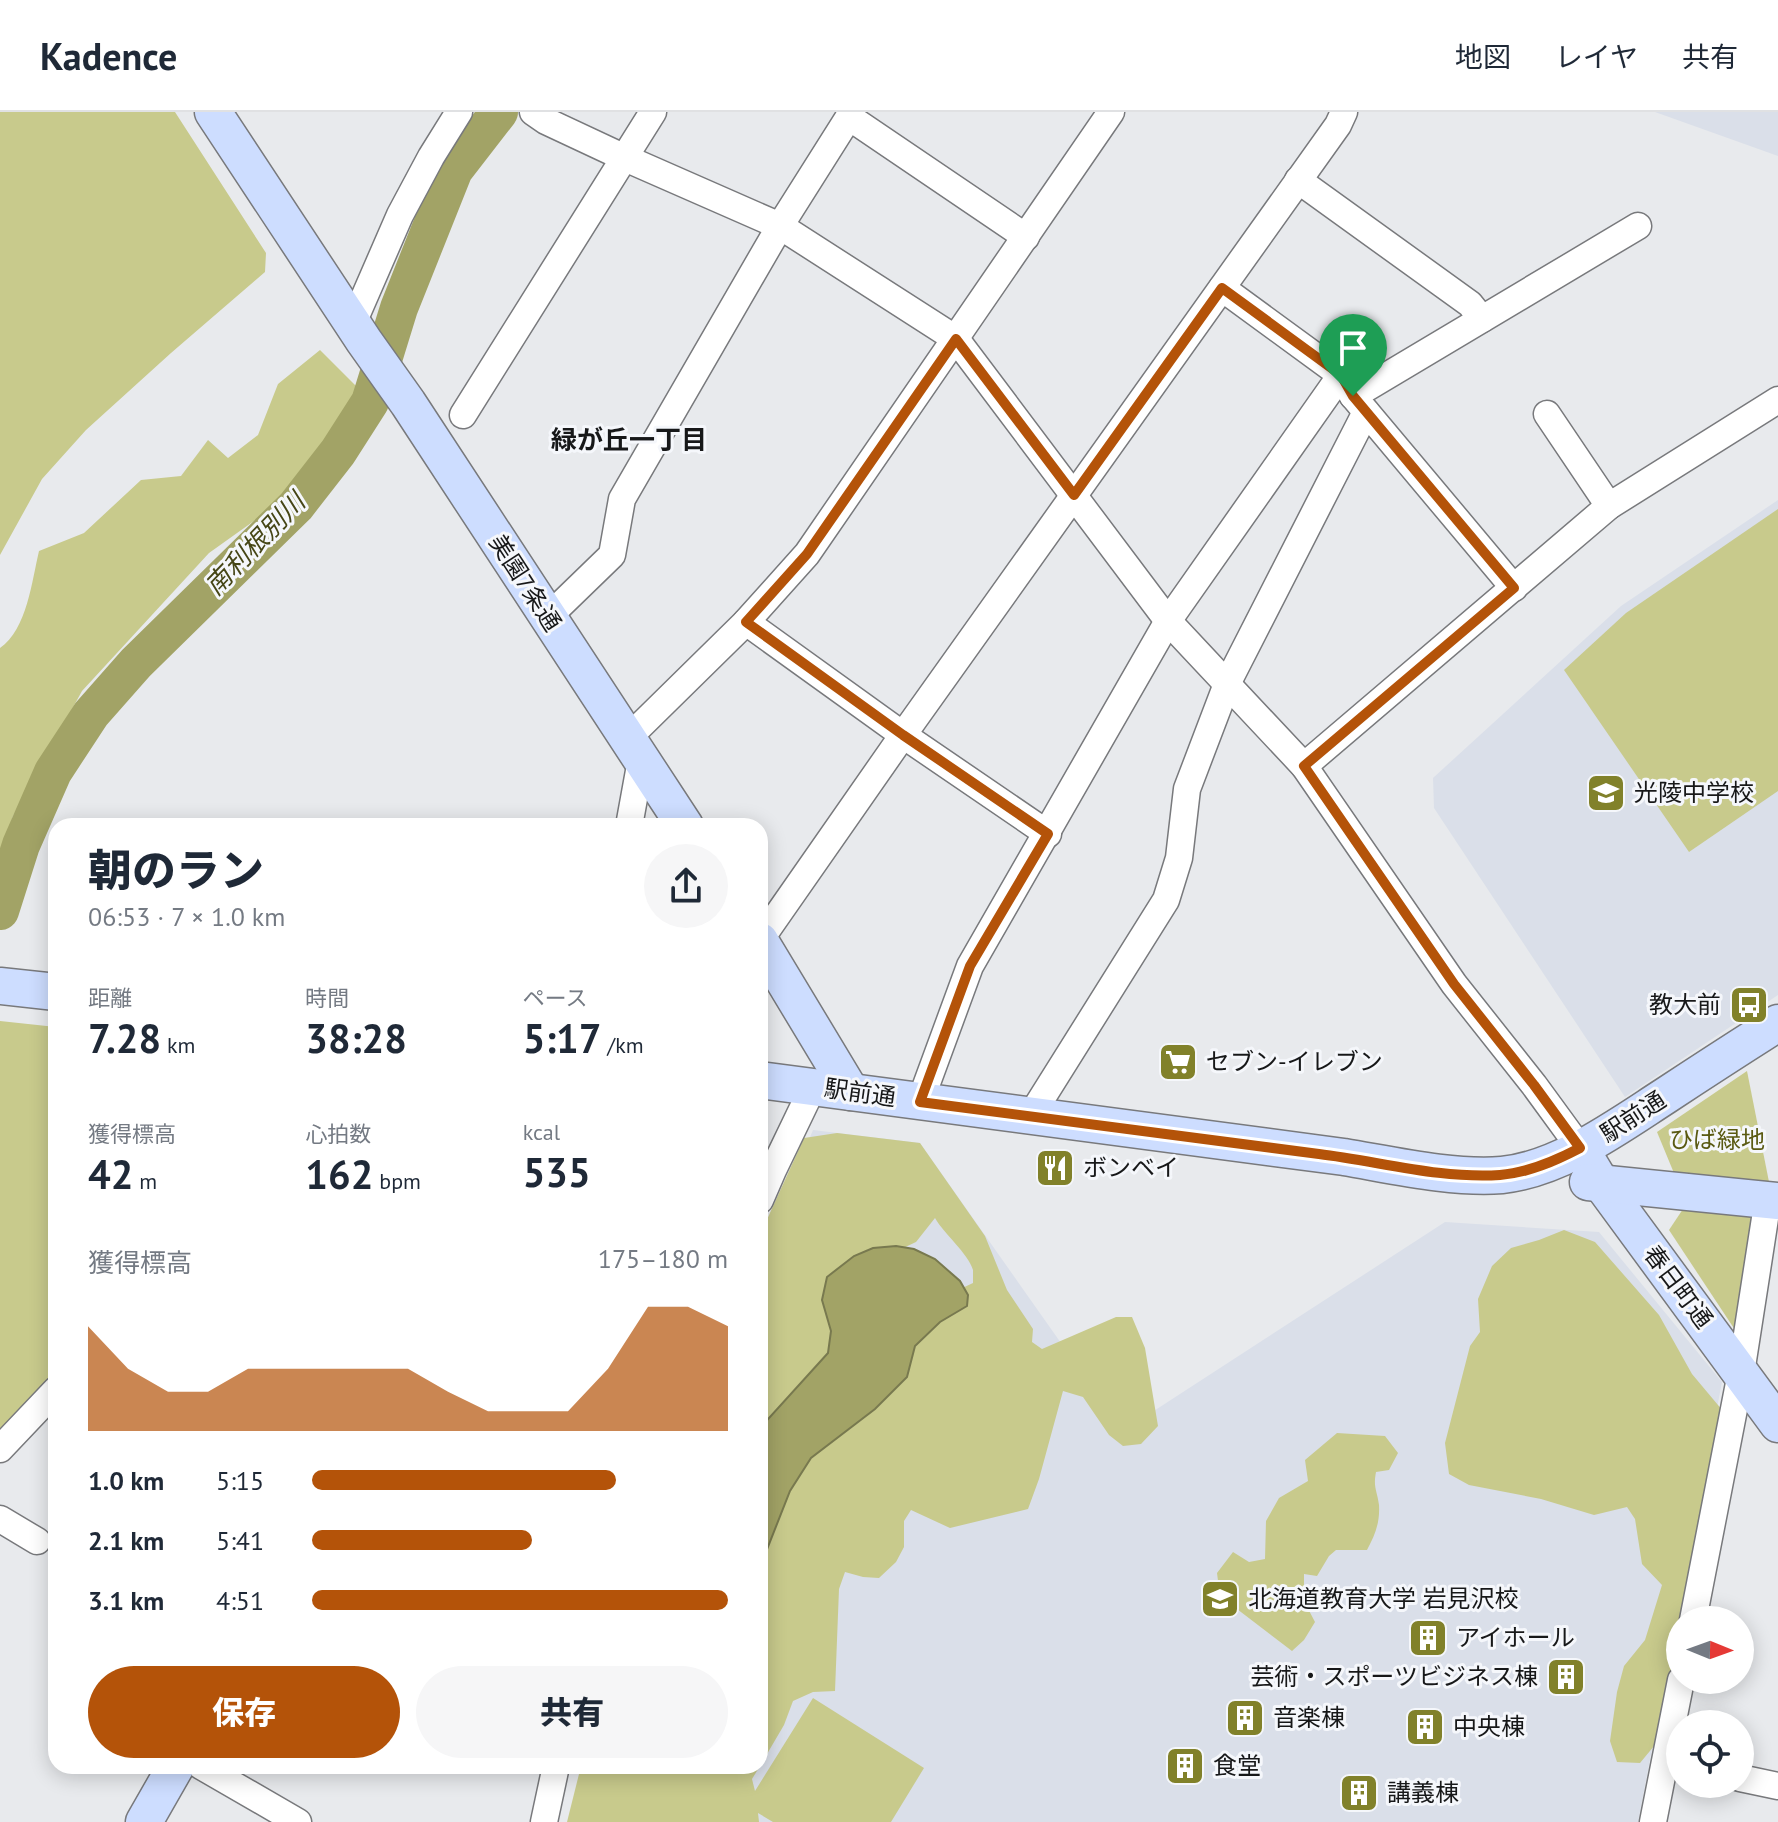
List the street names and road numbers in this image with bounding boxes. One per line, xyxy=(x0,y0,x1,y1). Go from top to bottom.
street label: 美園7条通 xyxy=(483,529,568,637)
street label: 駅前通 xyxy=(822,1072,898,1113)
street label: 駅前通 xyxy=(1594,1084,1671,1149)
street label: 春日町通 xyxy=(1637,1239,1720,1334)

